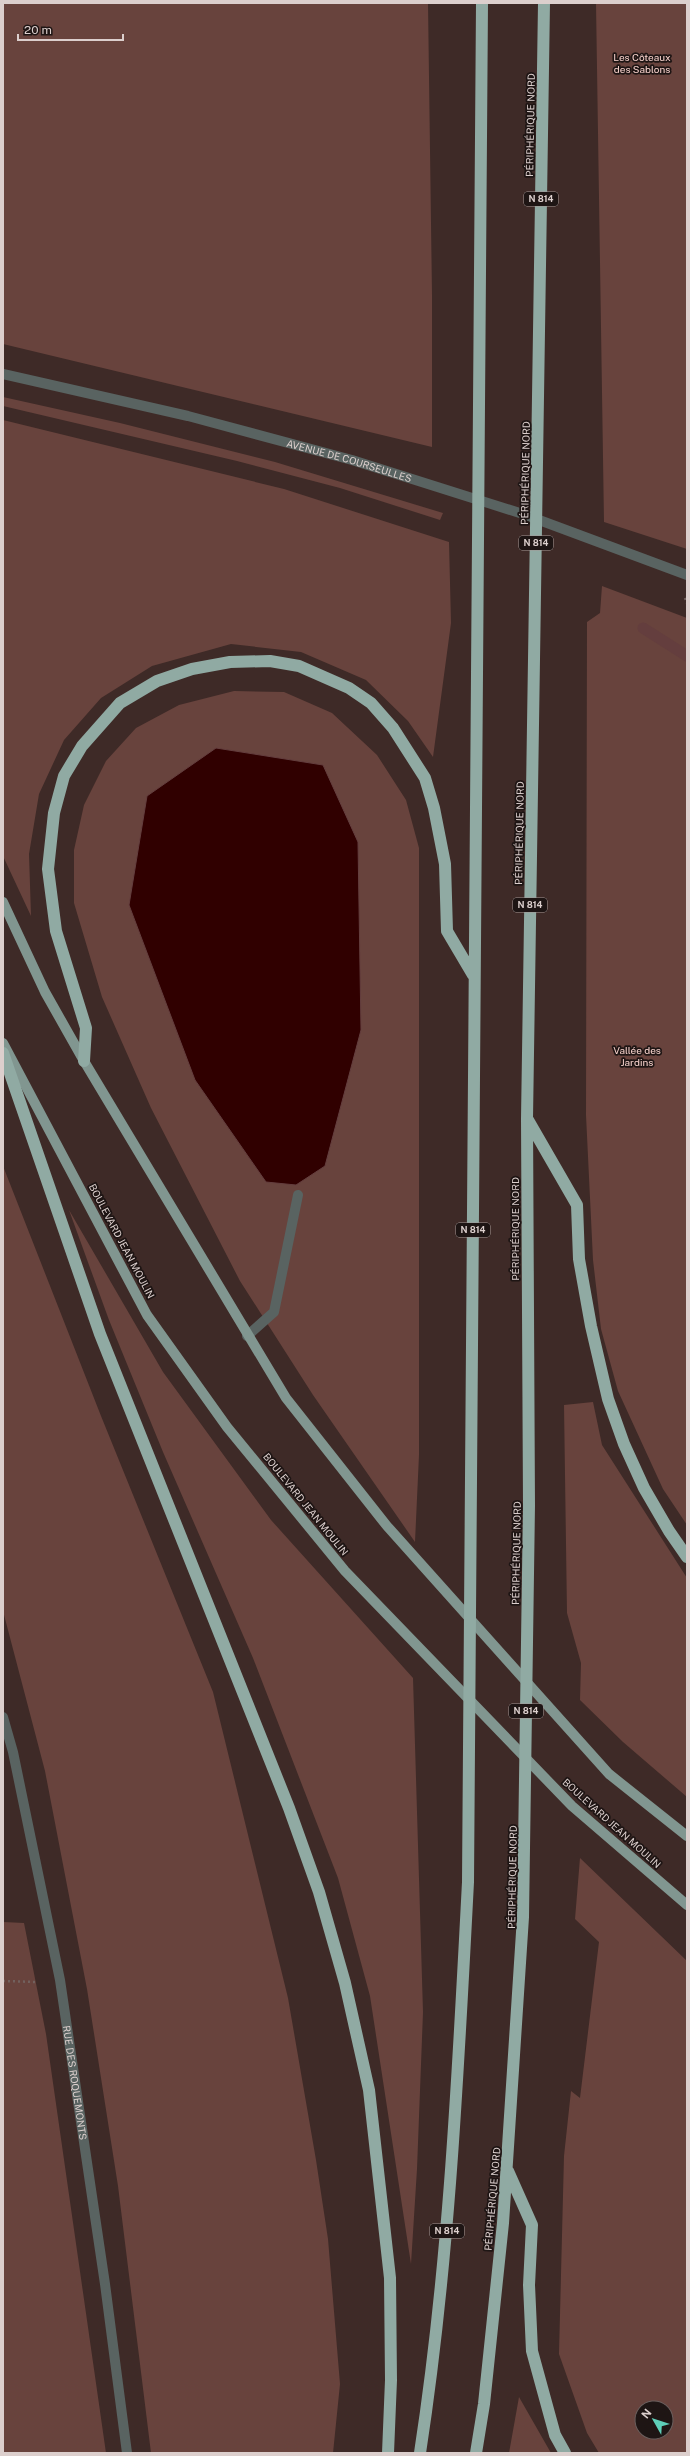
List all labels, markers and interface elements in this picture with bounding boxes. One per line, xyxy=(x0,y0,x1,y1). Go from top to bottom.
scale bar xyxy=(18,16,123,42)
text: 20 m xyxy=(24,23,52,37)
park label: Les Côteaux des Sablons xyxy=(613,51,671,75)
street label: PÉRIPHÉRIQUE NORD xyxy=(523,73,537,177)
road number: N 814 xyxy=(524,192,558,206)
street label: PÉRIPHÉRIQUE NORD xyxy=(518,421,532,525)
street label: AVENUE DE COURSEULLES xyxy=(285,437,414,485)
road number: N 814 xyxy=(519,536,553,550)
street label: PÉRIPHÉRIQUE NORD xyxy=(512,781,526,885)
road number: N 814 xyxy=(513,898,547,912)
park label: Vallée des Jardins xyxy=(613,1044,661,1068)
street label: PÉRIPHÉRIQUE NORD xyxy=(509,1177,521,1281)
street label: BOULEVARD JEAN MOULIN xyxy=(87,1182,157,1300)
road number: N 814 xyxy=(456,1223,490,1237)
street label: BOULEVARD JEAN MOULIN xyxy=(261,1450,351,1558)
street label: PÉRIPHÉRIQUE NORD xyxy=(509,1501,523,1605)
road number: N 814 xyxy=(509,1704,543,1718)
street label: BOULEVARD JEAN MOULIN xyxy=(560,1776,664,1870)
street label: PÉRIPHÉRIQUE NORD xyxy=(505,1825,519,1929)
street label: RUE DES ROQUEMONTS xyxy=(61,2025,90,2141)
street label: PÉRIPHÉRIQUE NORD xyxy=(482,2147,503,2251)
road number: N 814 xyxy=(430,2224,464,2238)
north arrow xyxy=(634,2400,674,2440)
text: N xyxy=(639,2407,654,2421)

